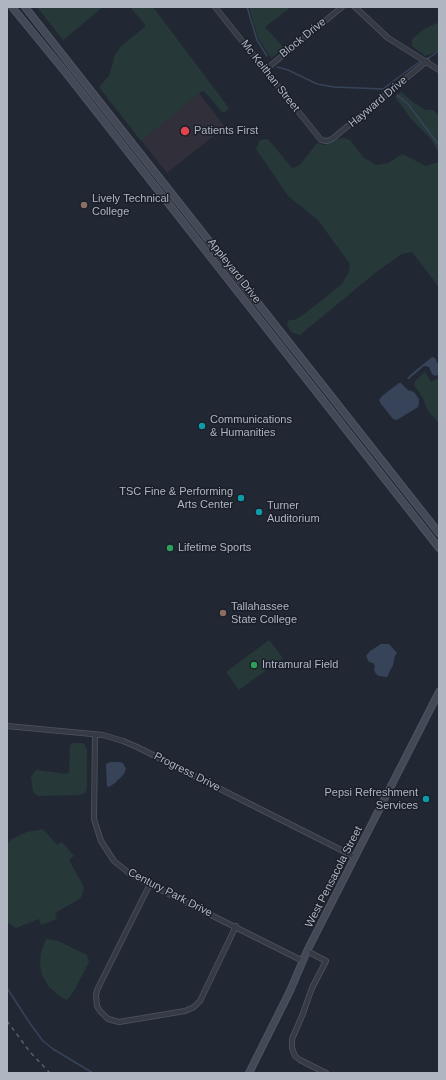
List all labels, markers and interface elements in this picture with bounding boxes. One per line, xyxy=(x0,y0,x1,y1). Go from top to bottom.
street label: Block Drive xyxy=(277,15,329,61)
street label: Mc Keithan Street xyxy=(238,37,302,115)
street label: Hayward Drive xyxy=(346,74,410,130)
place label: Patients First xyxy=(194,124,258,138)
marker: Patients First xyxy=(179,125,191,137)
place label: Lively Technical College xyxy=(92,192,169,218)
marker: Lively Technical College xyxy=(79,200,89,210)
street label: Appleyard Drive xyxy=(205,236,263,306)
place label: Communications & Humanities xyxy=(210,413,292,439)
marker: Communications & Humanities xyxy=(197,421,207,431)
place label: TSC Fine & Performing Arts Center xyxy=(119,485,233,511)
marker: TSC Fine & Performing Arts Center xyxy=(236,493,246,503)
place label: Turner Auditorium xyxy=(267,499,320,525)
marker: Turner Auditorium xyxy=(254,507,264,517)
place label: Lifetime Sports xyxy=(178,541,251,555)
marker: Lifetime Sports xyxy=(165,543,175,553)
place label: Tallahassee State College xyxy=(231,600,297,626)
marker: Tallahassee State College xyxy=(218,608,228,618)
place label: Intramural Field xyxy=(262,658,338,672)
marker: Intramural Field xyxy=(249,660,259,670)
street label: Progress Drive xyxy=(152,750,222,794)
place label: Pepsi Refreshment Services xyxy=(324,786,418,812)
marker: Pepsi Refreshment Services xyxy=(421,794,431,804)
street label: West Pensacola Street xyxy=(303,824,365,930)
street label: Century Park Drive xyxy=(126,866,214,920)

